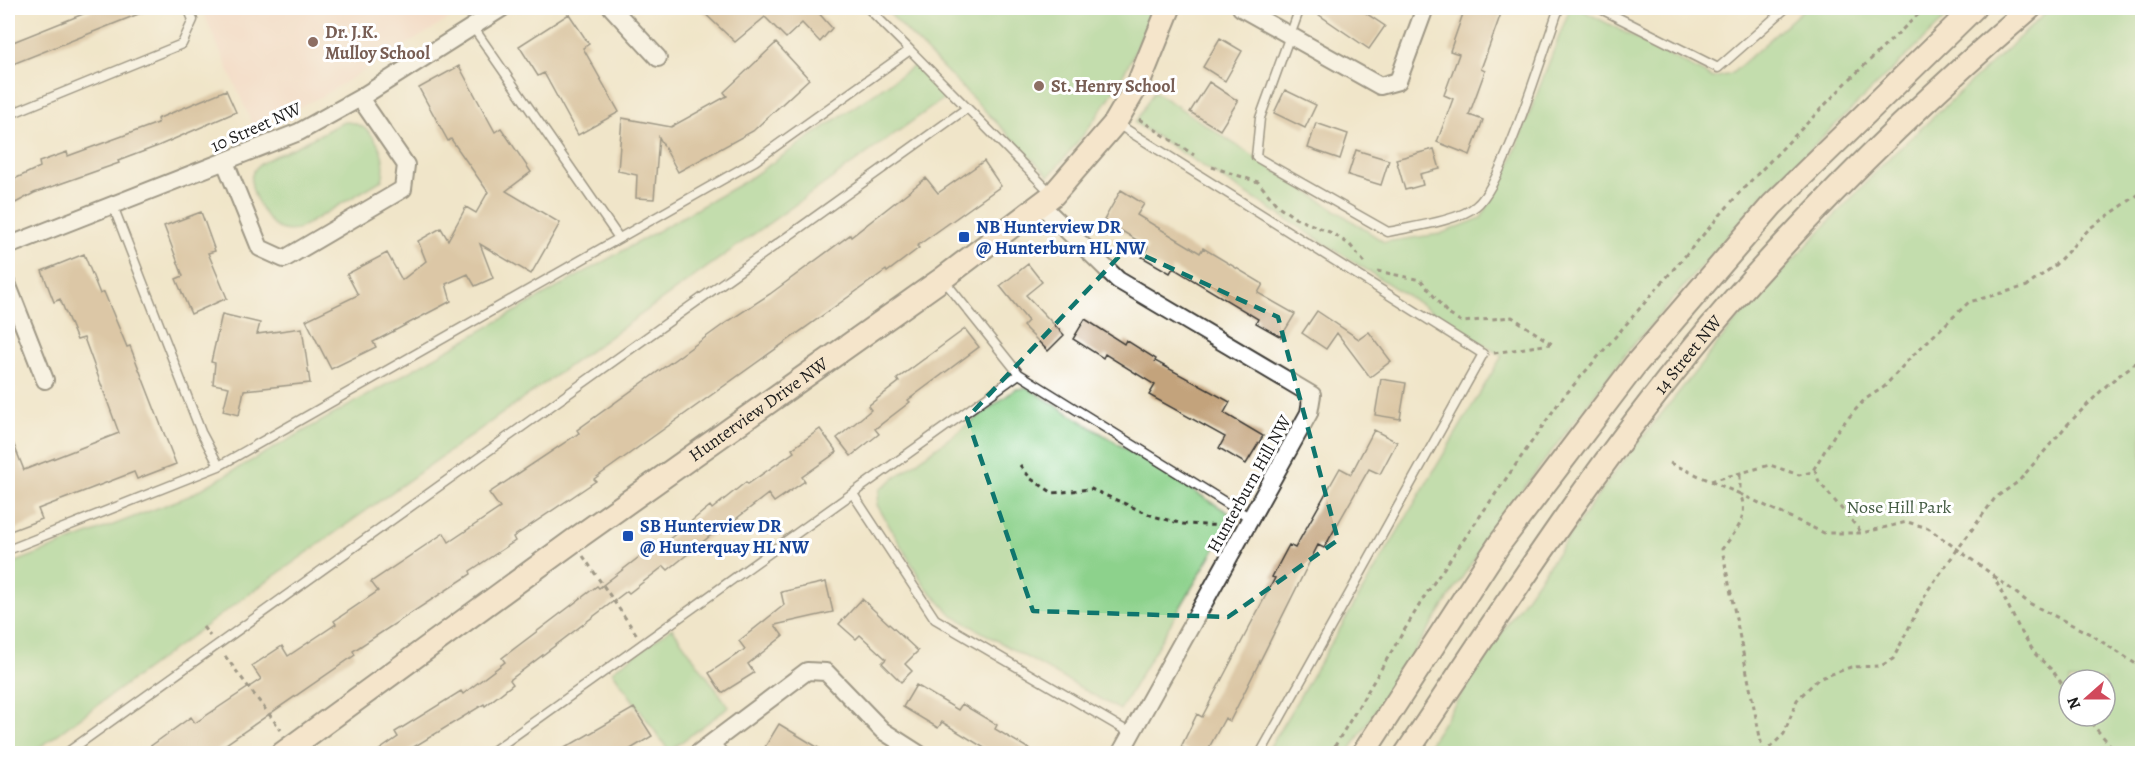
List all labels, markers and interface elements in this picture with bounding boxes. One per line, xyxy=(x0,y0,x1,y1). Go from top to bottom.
place label: Dr. J.K. Mulloy School xyxy=(325,20,430,65)
marker: Dr. J.K. Mulloy School xyxy=(306,35,320,49)
place label: St. Henry School xyxy=(1051,74,1175,98)
marker: St. Henry School xyxy=(1032,79,1046,93)
street label: 10 Street NW xyxy=(207,96,305,158)
place label: NB Hunterview DR @ Hunterburn HL NW xyxy=(976,215,1146,260)
marker: NB Hunterview DR @ Hunterburn HL NW xyxy=(957,230,971,244)
street label: 14 Street NW xyxy=(1649,310,1728,399)
street label: Hunterview Drive NW xyxy=(684,352,833,467)
street label: Hunterburn Hill NW xyxy=(1201,411,1297,557)
park label: Nose Hill Park xyxy=(1846,495,1952,519)
place label: SB Hunterview DR @ Hunterquay HL NW xyxy=(640,514,810,559)
marker: SB Hunterview DR @ Hunterquay HL NW xyxy=(621,529,635,543)
north arrow xyxy=(2057,668,2117,728)
text: N xyxy=(2061,693,2086,712)

